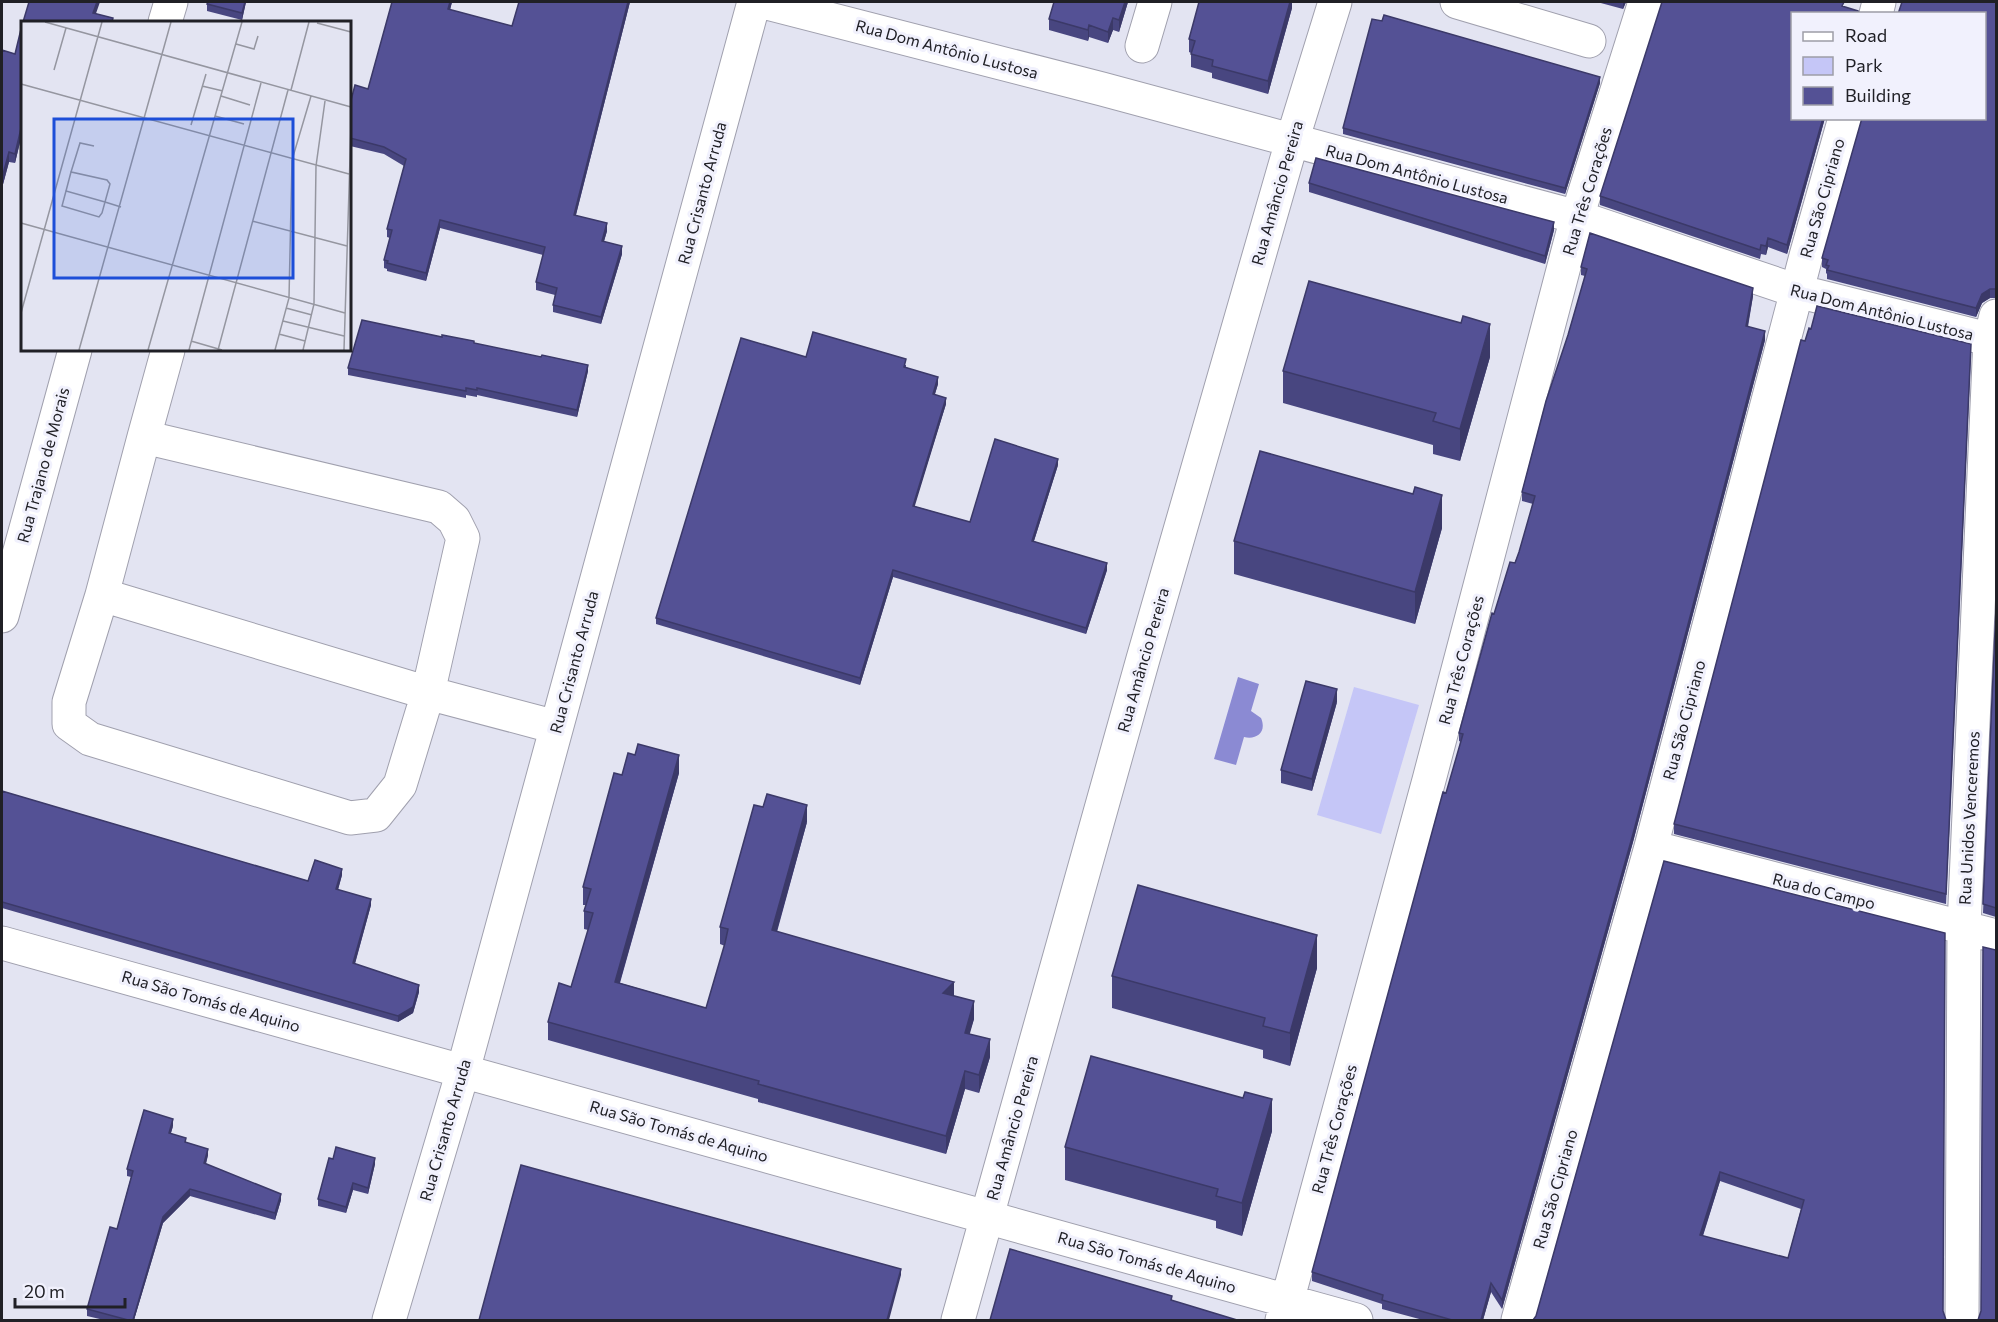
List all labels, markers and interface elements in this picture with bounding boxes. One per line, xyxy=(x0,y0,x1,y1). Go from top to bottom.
legend xyxy=(1791,12,1986,120)
street label: Rua Dom Antônio Lustosa xyxy=(854,15,1041,82)
inset map xyxy=(21,21,351,351)
text: Road xyxy=(1845,24,1887,46)
text: Park xyxy=(1845,54,1883,76)
text: Building xyxy=(1845,84,1911,106)
street label: Rua Amâncio Pereira xyxy=(1247,118,1306,267)
street label: Rua Crisanto Arruda xyxy=(673,120,730,266)
street label: Rua Três Corações xyxy=(1558,124,1615,257)
street label: Rua São Cipriano xyxy=(1795,136,1848,260)
street label: Rua Dom Antônio Lustosa xyxy=(1324,140,1511,207)
street label: Rua Dom Antônio Lustosa xyxy=(1788,280,1976,344)
street label: Rua Trajano de Morais xyxy=(13,385,72,545)
street label: Rua Amâncio Pereira xyxy=(1113,585,1172,734)
street label: Rua Crisanto Arruda xyxy=(545,589,602,735)
street label: Rua Três Corações xyxy=(1434,593,1487,727)
street label: Rua São Cipriano xyxy=(1658,658,1709,782)
street label: Rua Unidos Venceremos xyxy=(1954,731,1983,905)
street label: Rua do Campo xyxy=(1771,869,1877,912)
street label: Rua São Tomás de Aquino xyxy=(120,966,303,1035)
street label: Rua Amâncio Pereira xyxy=(982,1053,1041,1202)
street label: Rua Crisanto Arruda xyxy=(415,1057,474,1203)
street label: Rua Três Corações xyxy=(1307,1062,1360,1196)
street label: Rua São Tomás de Aquino xyxy=(588,1096,771,1165)
street label: Rua São Cipriano xyxy=(1528,1127,1581,1251)
street label: Rua São Tomás de Aquino xyxy=(1056,1227,1239,1296)
scale bar xyxy=(15,1271,124,1309)
text: 20 m xyxy=(24,1280,65,1302)

